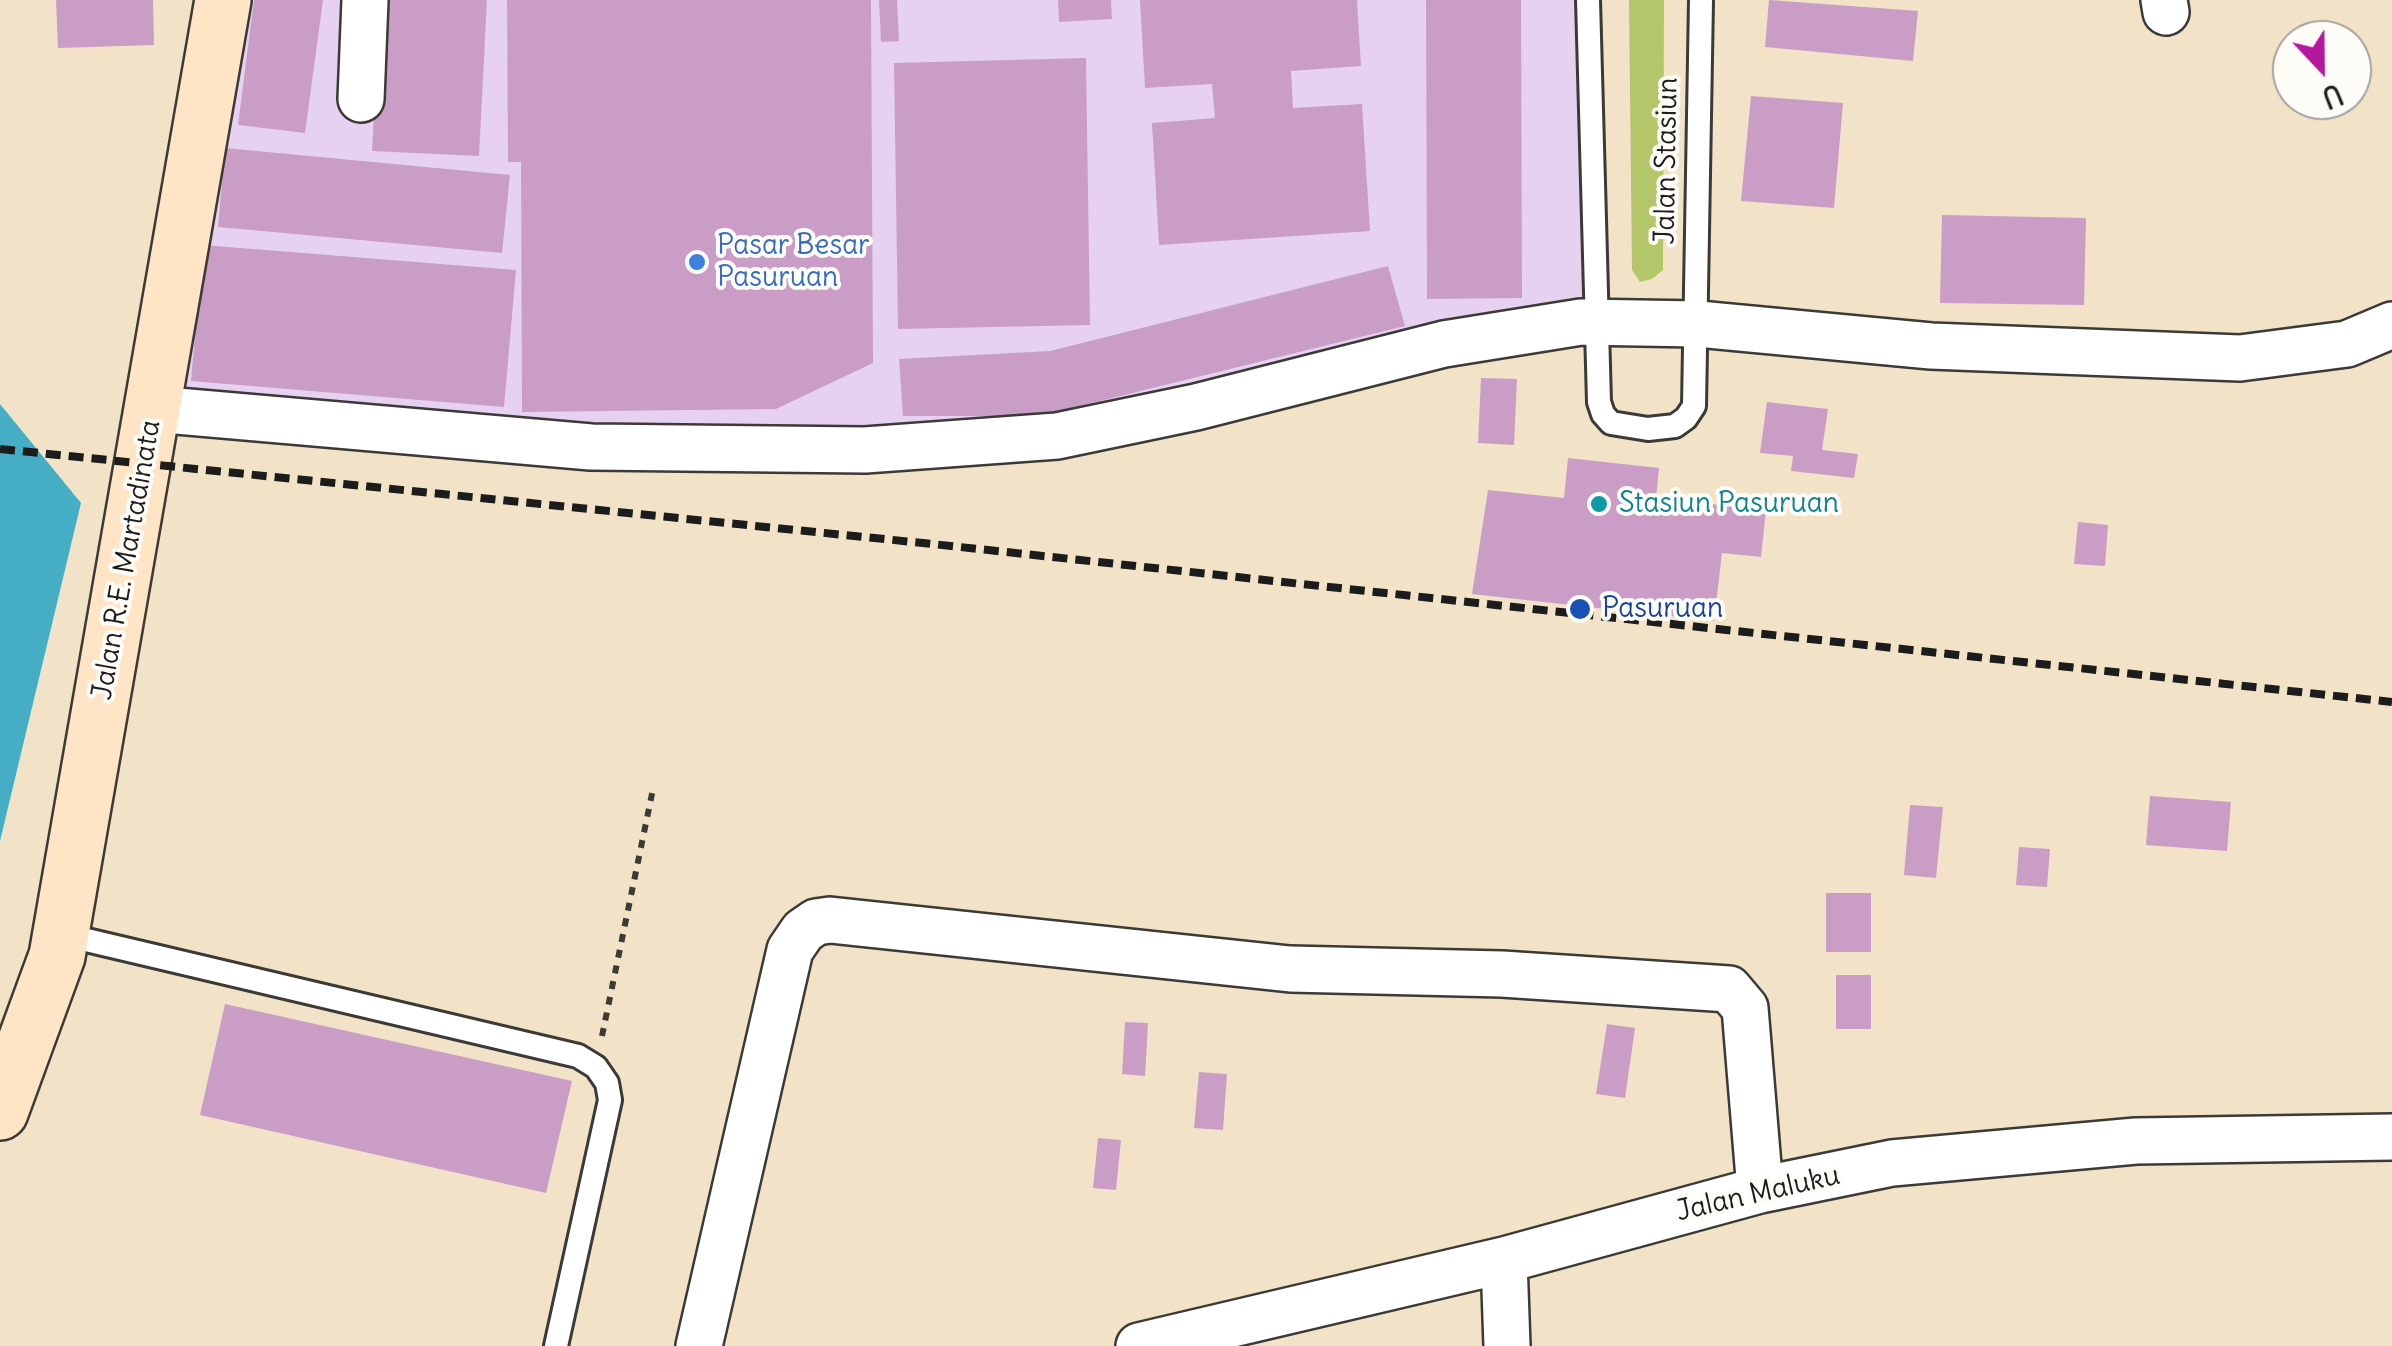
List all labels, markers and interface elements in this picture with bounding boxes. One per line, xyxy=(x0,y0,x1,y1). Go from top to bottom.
north arrow xyxy=(2272,20,2372,120)
text: U xyxy=(2317,76,2348,116)
street label: Jalan Stasiun xyxy=(1649,77,1685,245)
place label: Pasar Besar Pasuruan xyxy=(717,229,870,295)
marker: Pasar Besar Pasuruan xyxy=(686,251,708,273)
street label: Jalan R.E. Martadinata xyxy=(86,418,168,702)
place label: Stasiun Pasuruan xyxy=(1619,487,1839,521)
marker: Stasiun Pasuruan xyxy=(1588,493,1610,515)
place label: Pasuruan xyxy=(1602,592,1723,626)
marker: Pasuruan xyxy=(1567,596,1593,622)
street label: Jalan Maluku xyxy=(1673,1159,1843,1229)

